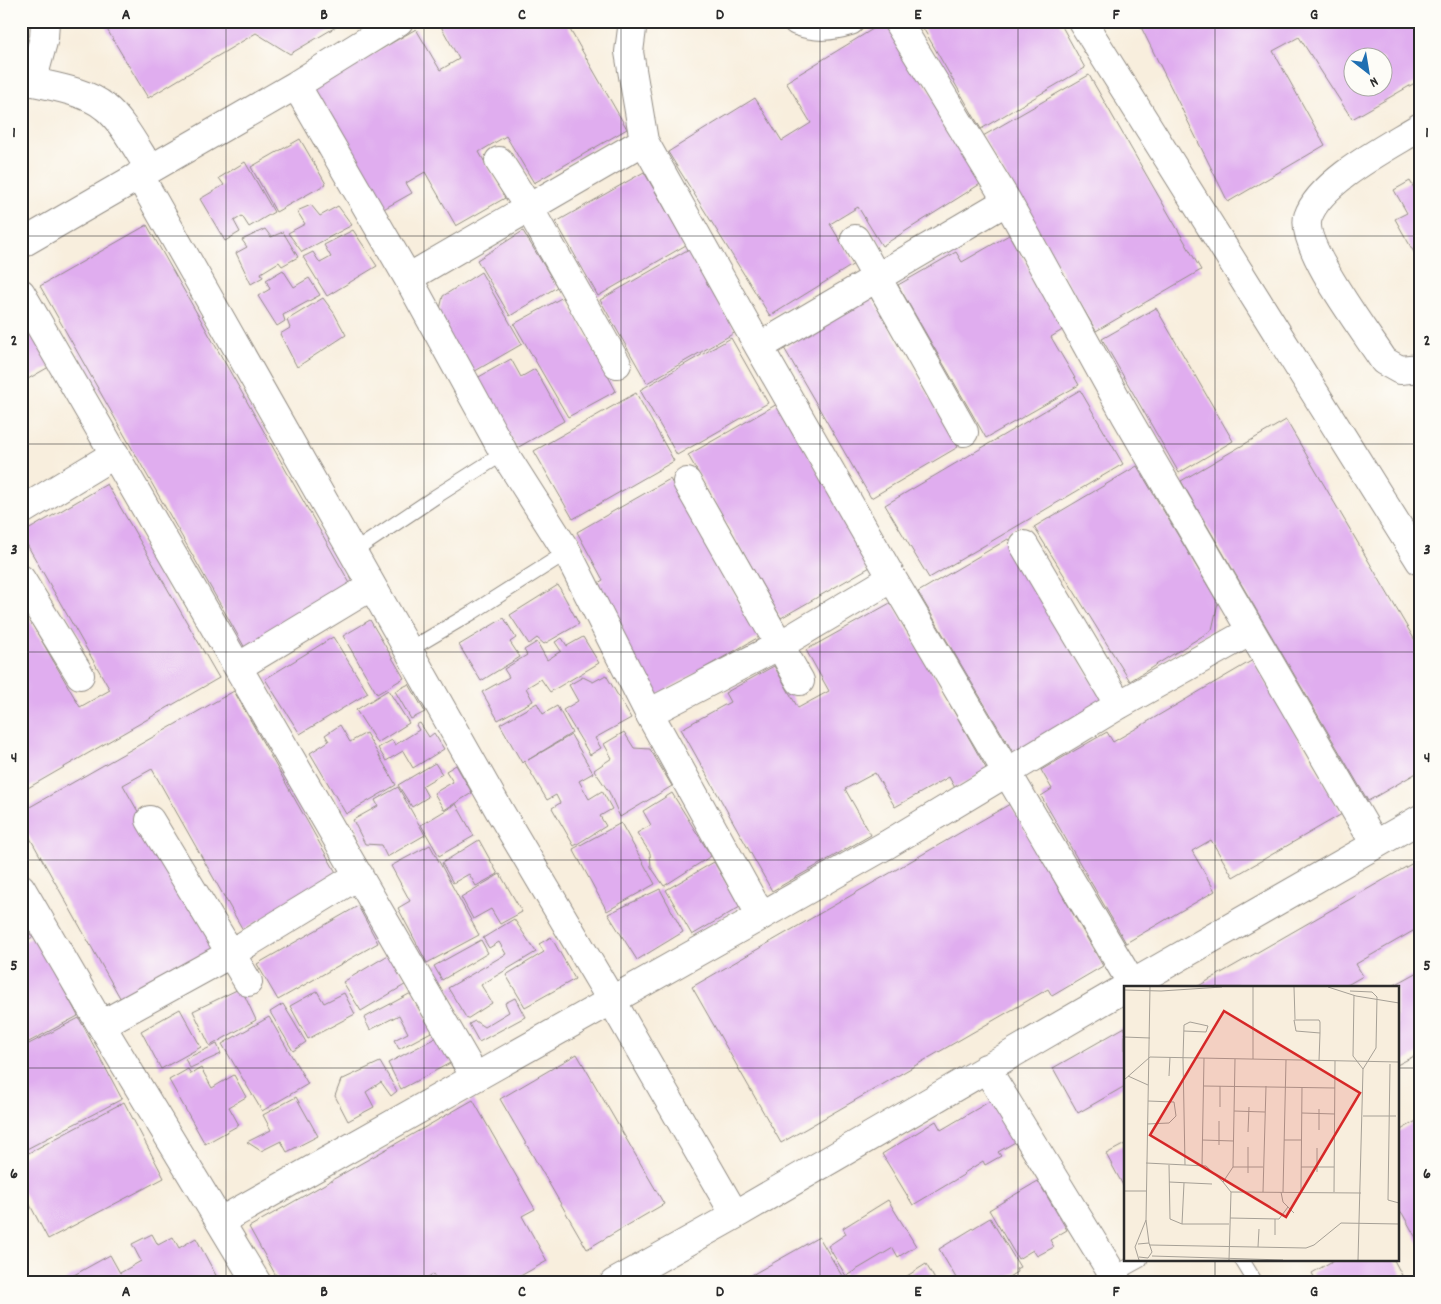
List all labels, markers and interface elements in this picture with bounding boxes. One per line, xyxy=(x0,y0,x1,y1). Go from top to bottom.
text: A xyxy=(122,4,131,27)
text: B xyxy=(320,4,328,27)
text: C xyxy=(518,4,526,27)
text: D xyxy=(716,4,725,27)
text: E xyxy=(914,4,922,27)
text: F xyxy=(1112,4,1120,27)
text: G xyxy=(1310,4,1318,27)
north arrow xyxy=(1344,48,1394,98)
text: N xyxy=(1365,71,1382,92)
text: 1 xyxy=(12,122,16,145)
text: 1 xyxy=(1425,122,1429,145)
text: 2 xyxy=(11,330,18,353)
text: 2 xyxy=(1424,330,1431,353)
text: 3 xyxy=(10,539,18,562)
text: 3 xyxy=(1423,539,1431,562)
text: 4 xyxy=(11,747,17,770)
text: 4 xyxy=(1424,747,1430,770)
text: 5 xyxy=(10,955,18,978)
text: 5 xyxy=(1423,955,1431,978)
inset map xyxy=(1124,986,1398,1262)
text: 6 xyxy=(10,1163,18,1186)
text: 6 xyxy=(1423,1163,1431,1186)
text: A xyxy=(122,1281,131,1304)
text: B xyxy=(320,1281,328,1304)
text: C xyxy=(518,1281,526,1304)
text: D xyxy=(716,1281,725,1304)
text: E xyxy=(914,1281,922,1304)
text: F xyxy=(1112,1281,1120,1304)
text: G xyxy=(1310,1281,1318,1304)

